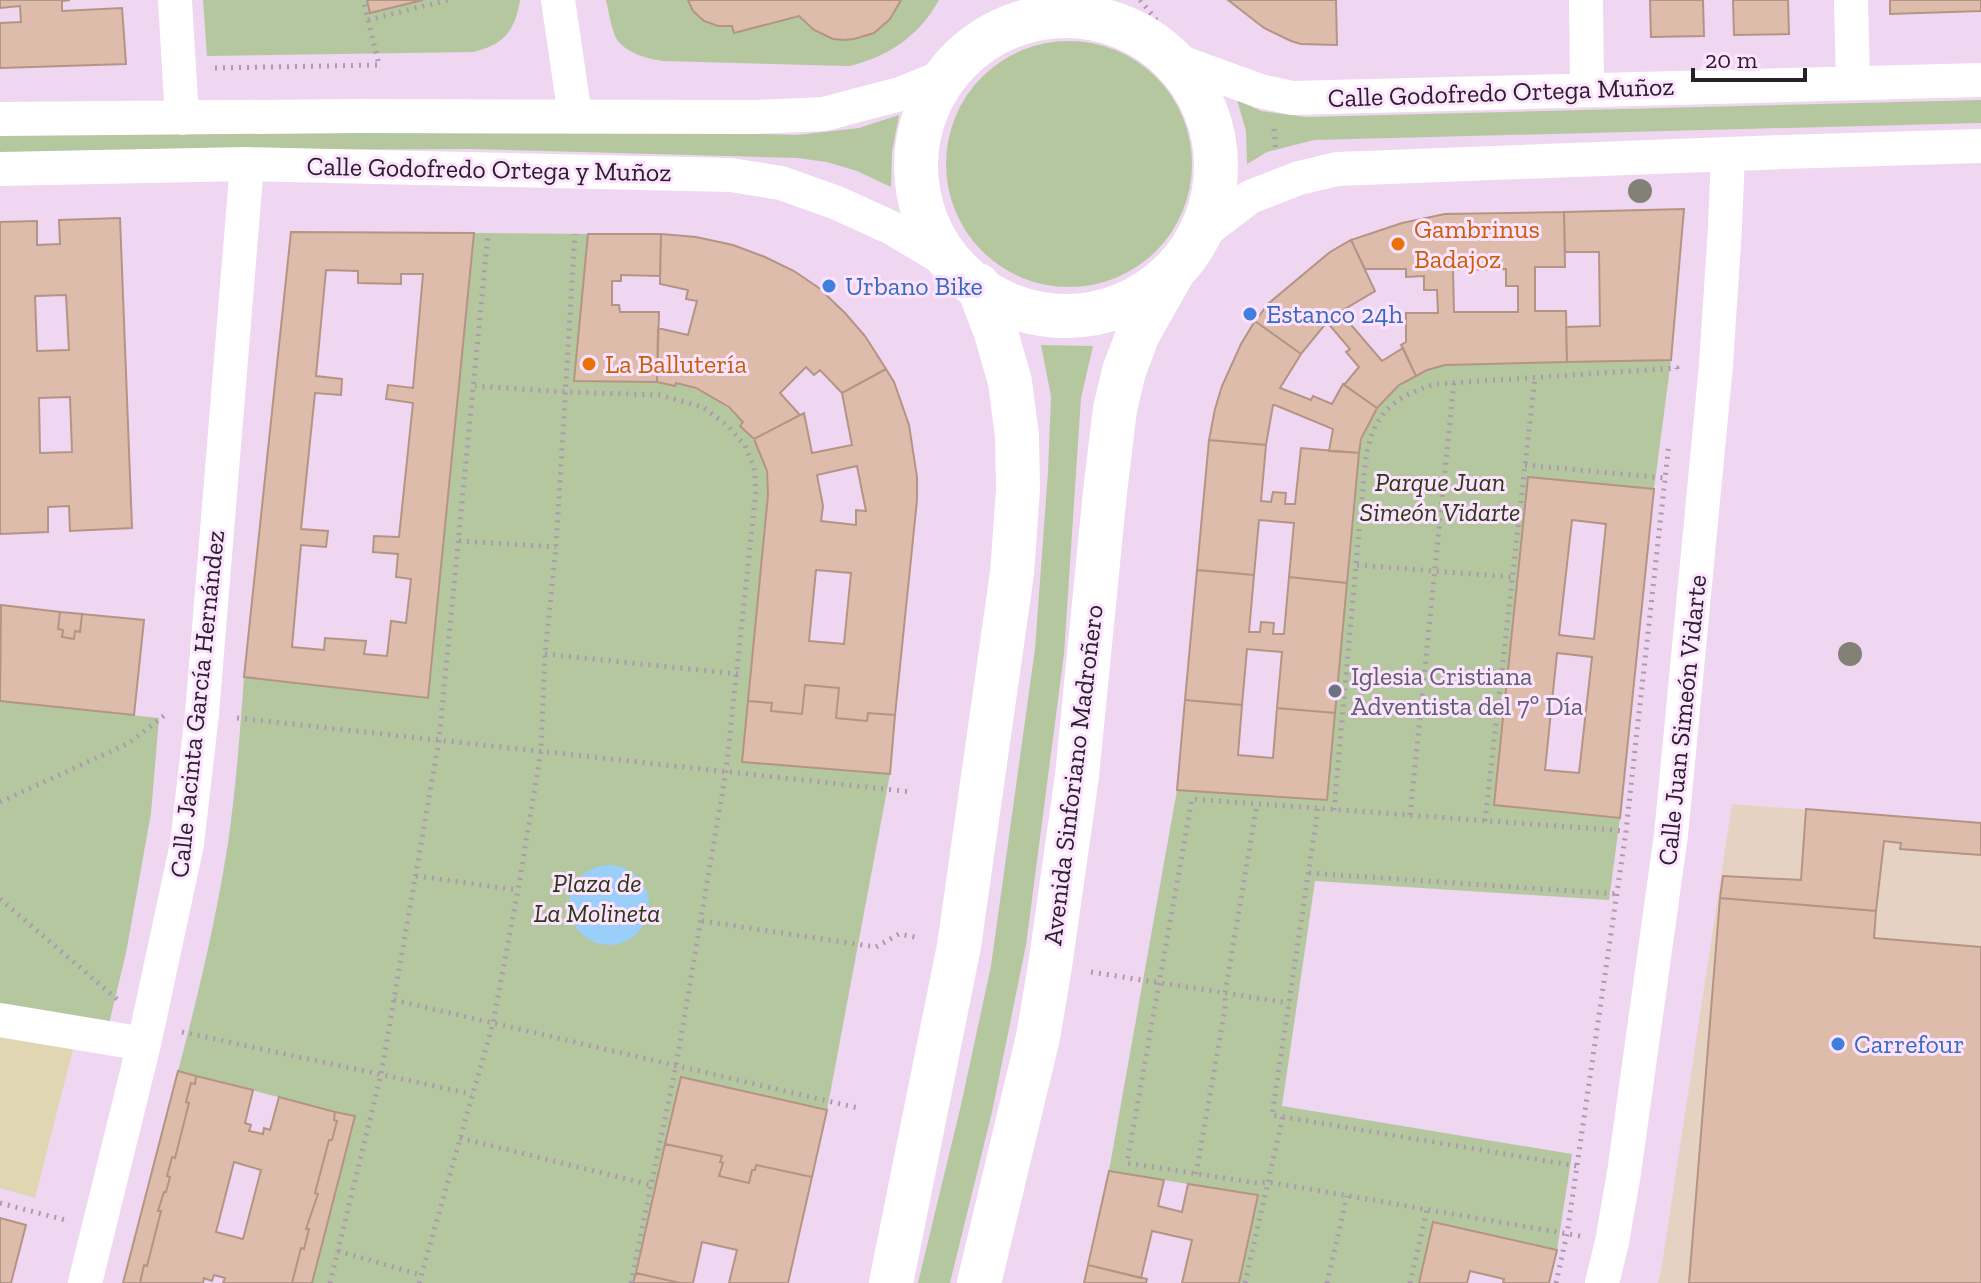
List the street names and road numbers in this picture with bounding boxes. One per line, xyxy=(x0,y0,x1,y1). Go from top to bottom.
street label: Calle Godofredo Ortega Muñoz xyxy=(1327,70,1675,114)
street label: Calle Godofredo Ortega y Muñoz xyxy=(306,150,672,188)
street label: Calle Jacinta García Hernández xyxy=(163,529,231,879)
street label: Calle Juan Simeón Vidarte xyxy=(1651,573,1713,867)
street label: Avenida Sinforiano Madroñero xyxy=(1036,603,1110,947)

